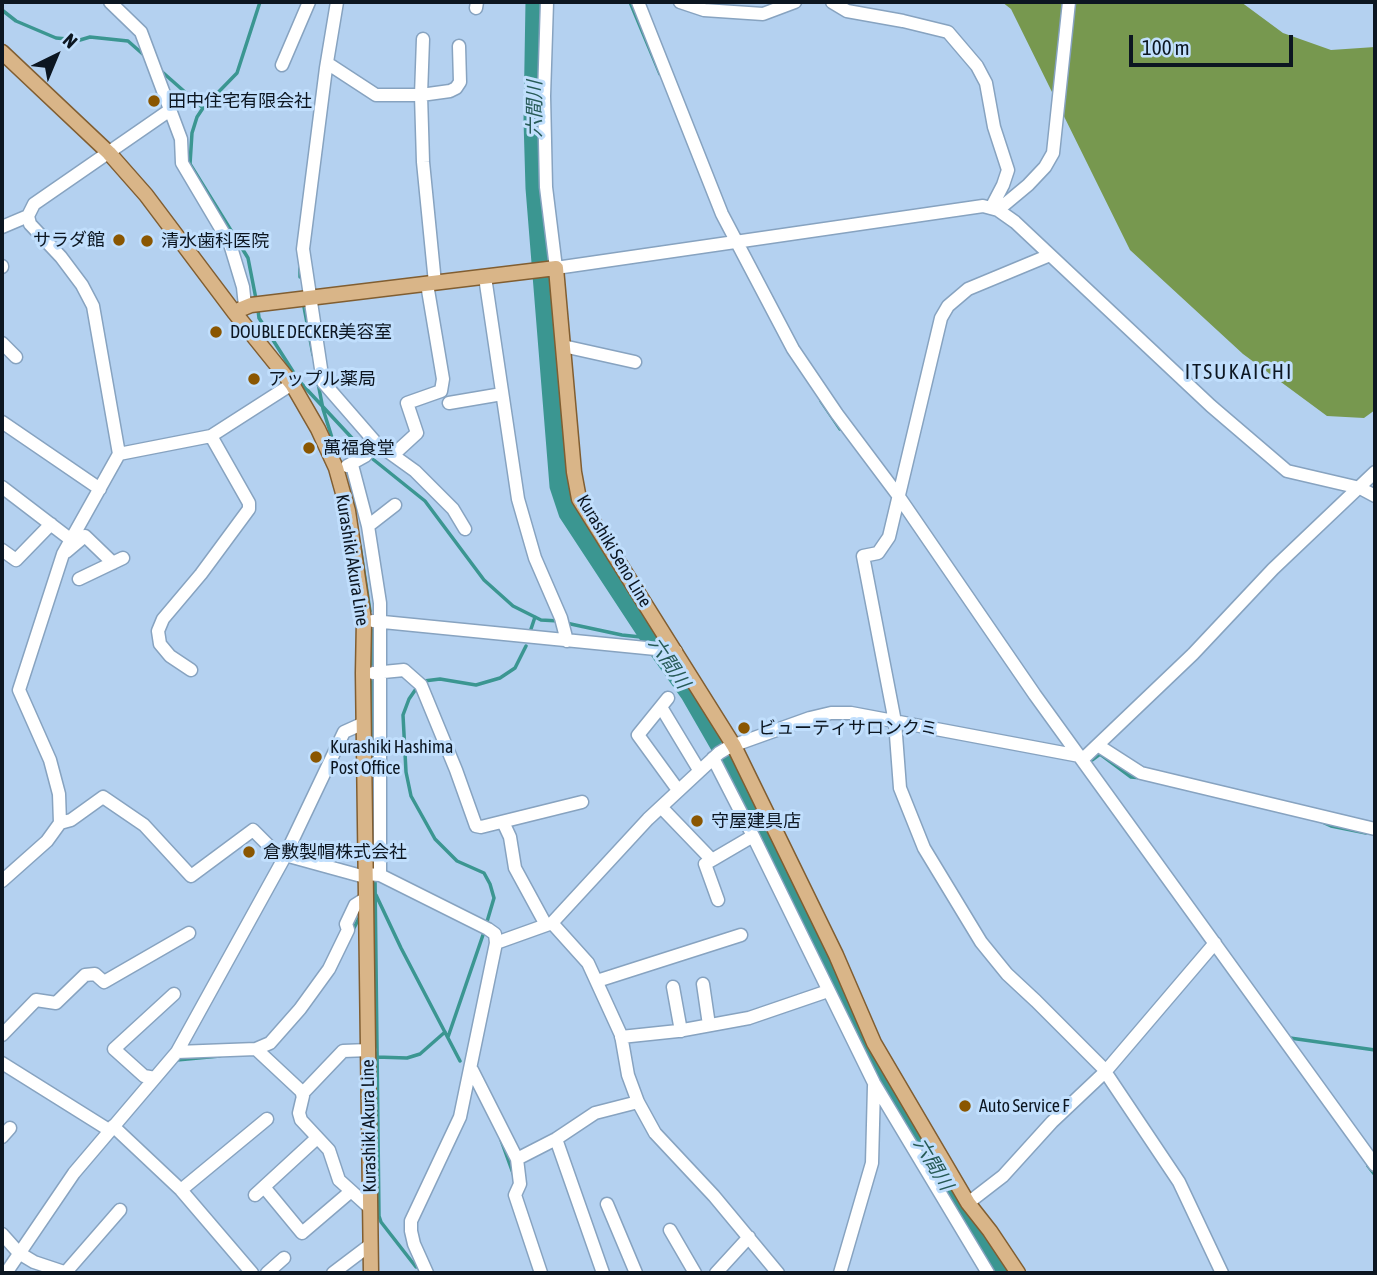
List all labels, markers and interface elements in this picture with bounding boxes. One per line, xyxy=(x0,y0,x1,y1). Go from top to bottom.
north arrow xyxy=(21,21,91,91)
scale bar xyxy=(1132,21,1296,65)
text: N xyxy=(59,29,82,53)
text: 100 m xyxy=(1142,35,1190,59)
water label: 六間川 xyxy=(524,81,546,137)
place label: 田中住宅有限会社 xyxy=(168,90,312,112)
marker: 田中住宅有限会社 xyxy=(146,93,162,109)
place label: サラダ館 xyxy=(33,229,105,251)
place label: 清水歯科医院 xyxy=(161,230,269,252)
marker: サラダ館 xyxy=(111,232,127,248)
marker: 清水歯科医院 xyxy=(139,233,155,249)
place label: DOUBLE DECKER美容室 xyxy=(230,321,392,343)
marker: DOUBLE DECKER美容室 xyxy=(208,324,224,340)
district label: ITSUKAICHI xyxy=(1186,359,1292,385)
place label: アップル薬局 xyxy=(268,368,376,390)
marker: アップル薬局 xyxy=(246,371,262,387)
place label: 萬福食堂 xyxy=(323,437,395,459)
marker: 萬福食堂 xyxy=(301,440,317,456)
street label: Kurashiki Seno Line xyxy=(572,491,656,611)
street label: Kurashiki Akura Line xyxy=(331,493,373,627)
water label: 六間川 xyxy=(644,633,694,693)
place label: ビューティサロンクミ xyxy=(758,717,938,739)
marker: ビューティサロンクミ xyxy=(736,720,752,736)
place label: Kurashiki Hashima Post Office xyxy=(330,736,453,778)
marker: Kurashiki Hashima Post Office xyxy=(308,749,324,765)
place label: 守屋建具店 xyxy=(711,810,801,832)
marker: 守屋建具店 xyxy=(689,813,705,829)
place label: 倉敷製帽株式会社 xyxy=(263,841,407,863)
marker: 倉敷製帽株式会社 xyxy=(241,844,257,860)
street label: Kurashiki Akura Line xyxy=(357,1059,381,1193)
place label: Auto Service F xyxy=(979,1095,1070,1117)
marker: Auto Service F xyxy=(957,1098,973,1114)
water label: 六間川 xyxy=(909,1134,957,1194)

